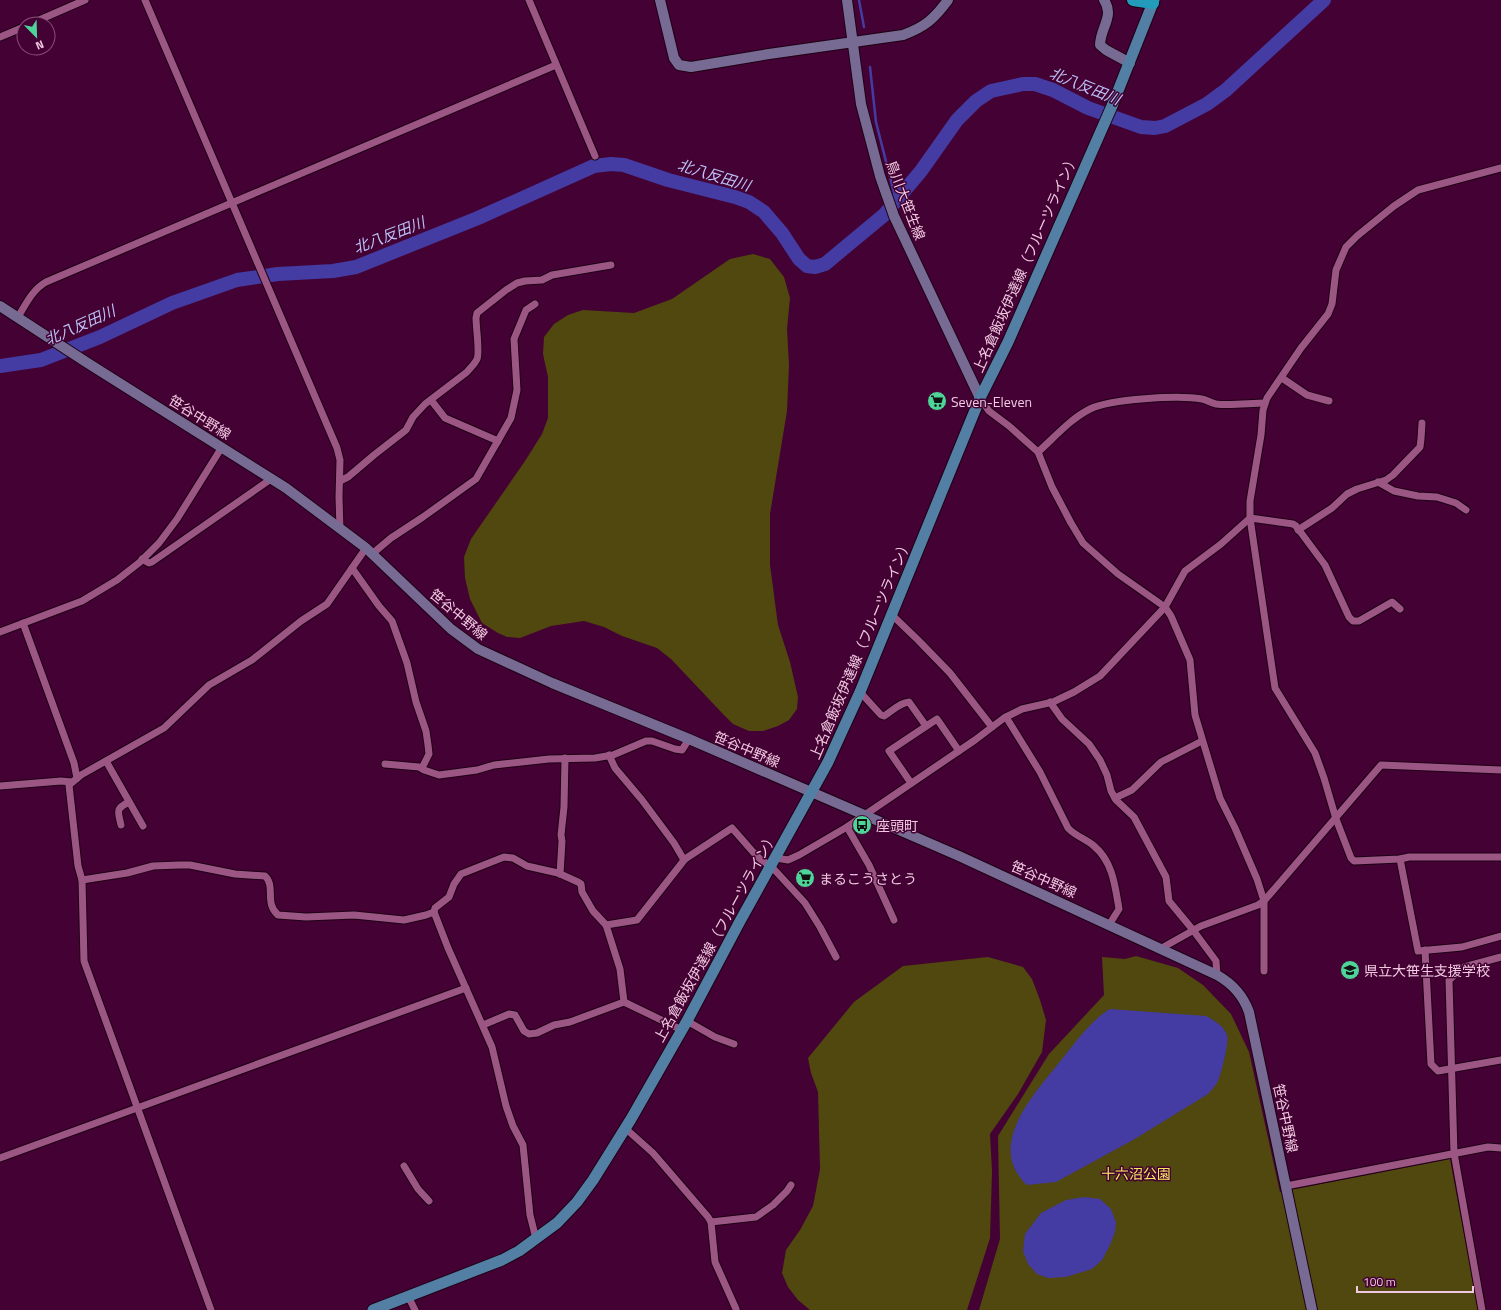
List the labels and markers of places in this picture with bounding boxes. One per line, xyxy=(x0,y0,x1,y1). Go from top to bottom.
supermarket icon: Seven-Eleven xyxy=(926,390,948,412)
place label: Seven-Eleven xyxy=(951,391,1032,412)
bus stop icon: 座頭町 xyxy=(851,814,873,836)
place label: 座頭町 xyxy=(876,815,918,836)
supermarket icon: まるこうさとう xyxy=(794,867,816,889)
place label: まるこうさとう xyxy=(819,868,917,889)
school or university icon: 県立大笹生支援学校 xyxy=(1339,959,1361,981)
place label: 県立大笹生支援学校 xyxy=(1364,960,1490,981)

